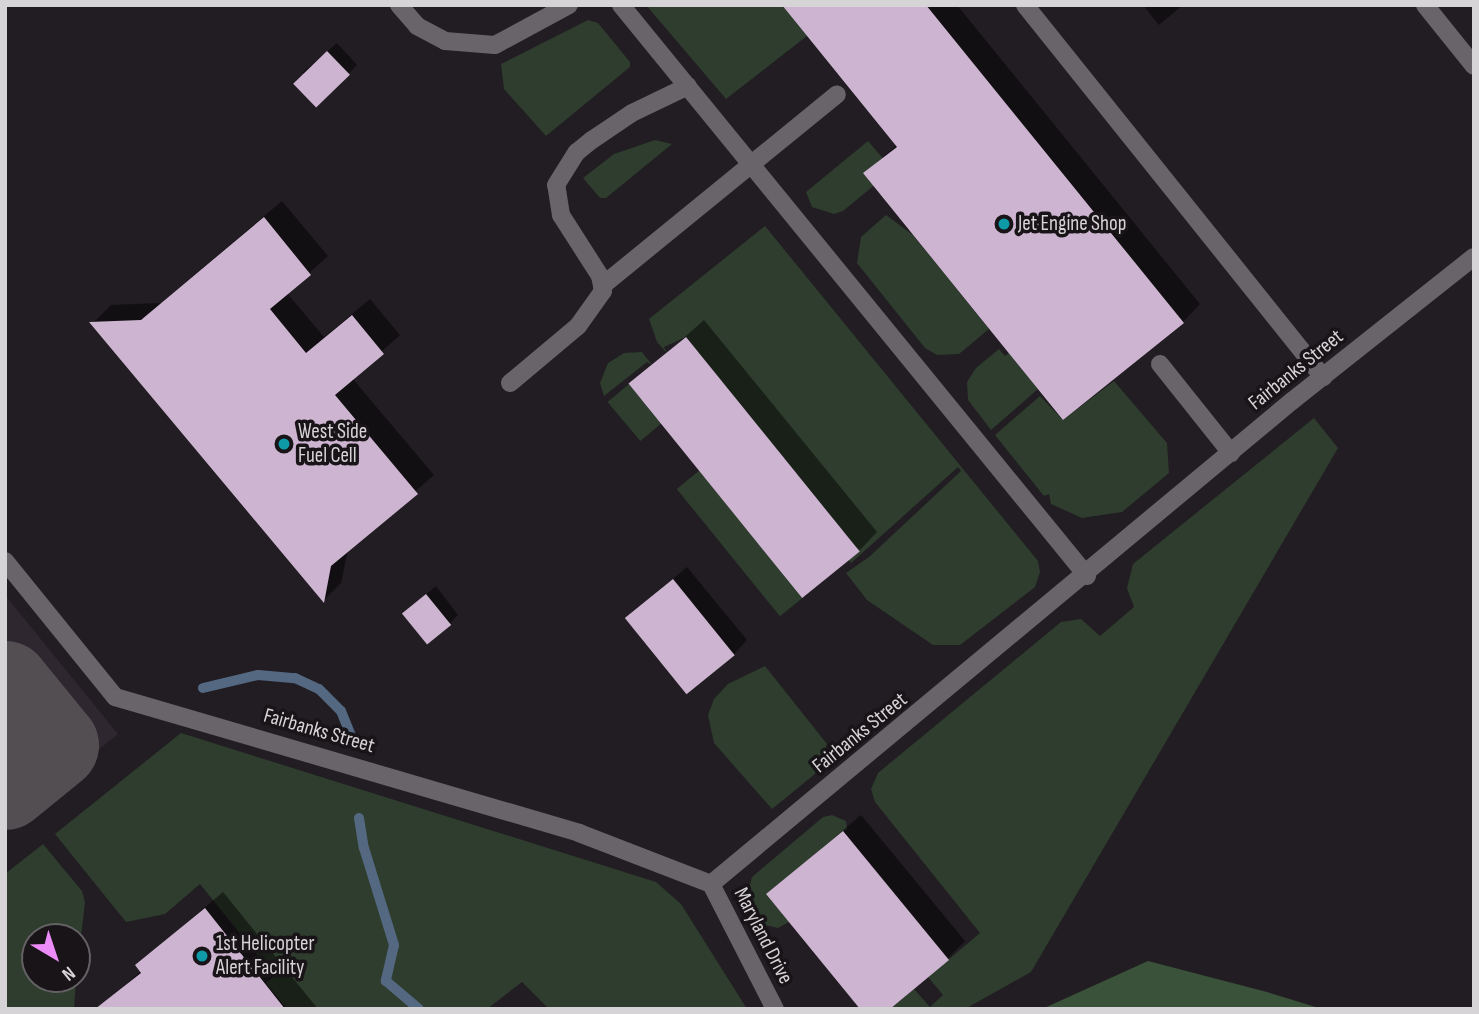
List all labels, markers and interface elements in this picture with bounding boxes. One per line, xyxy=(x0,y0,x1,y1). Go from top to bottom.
place label: Jet Engine Shop xyxy=(1018,211,1127,237)
marker: Jet Engine Shop xyxy=(996,216,1012,232)
street label: Fairbanks Street xyxy=(1244,324,1348,416)
place label: West Side Fuel Cell xyxy=(298,419,367,469)
marker: West Side Fuel Cell xyxy=(276,436,292,452)
street label: Fairbanks Street xyxy=(808,687,912,779)
street label: Fairbanks Street xyxy=(261,703,377,759)
street label: Maryland Drive xyxy=(728,884,798,988)
north arrow xyxy=(21,923,91,993)
place label: 1st Helicopter Alert Facility xyxy=(216,931,314,981)
marker: 1st Helicopter Alert Facility xyxy=(194,948,210,964)
text: N xyxy=(57,961,79,985)

